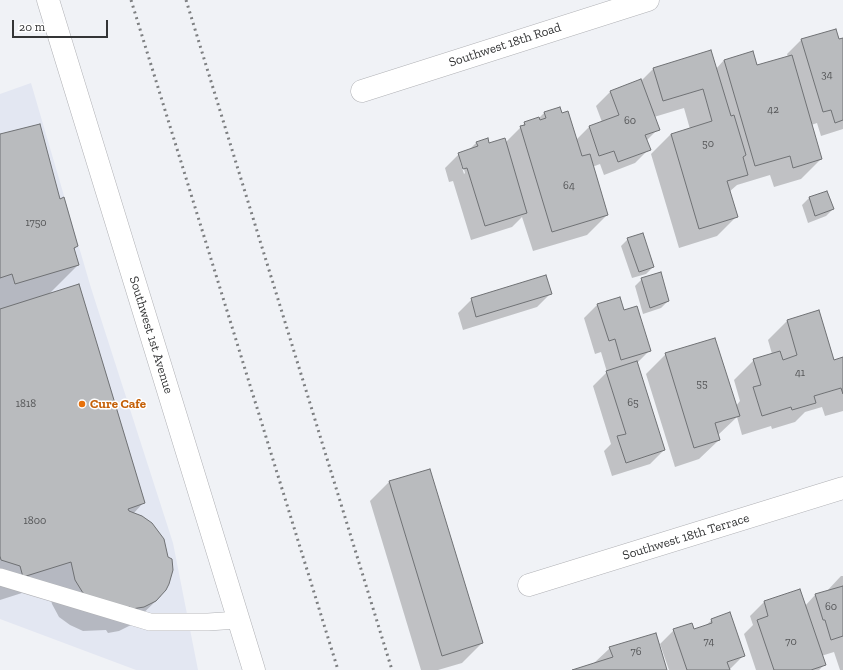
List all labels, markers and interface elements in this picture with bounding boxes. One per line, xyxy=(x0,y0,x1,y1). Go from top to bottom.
scale bar xyxy=(14,12,110,38)
street label: Southwest 18th Road xyxy=(447,19,563,71)
text: 20 m xyxy=(19,20,45,34)
house number: 34 xyxy=(821,68,833,82)
house number: 42 xyxy=(767,103,779,117)
house number: 60 xyxy=(624,114,636,128)
house number: 50 xyxy=(702,137,714,151)
house number: 64 xyxy=(563,179,575,193)
house number: 1750 xyxy=(25,216,47,230)
street label: Southwest 1st Avenue xyxy=(126,274,176,396)
house number: 41 xyxy=(795,366,805,380)
house number: 55 xyxy=(696,377,708,391)
place label: Cure Cafe xyxy=(90,396,146,412)
house number: 65 xyxy=(627,396,639,410)
house number: 1818 xyxy=(16,397,36,411)
marker: Cure Cafe xyxy=(77,399,87,409)
street label: Southwest 18th Terrace xyxy=(621,510,751,564)
house number: 1800 xyxy=(24,514,46,528)
house number: 60 xyxy=(825,600,837,614)
house number: 74 xyxy=(704,635,714,649)
house number: 70 xyxy=(785,635,797,649)
house number: 76 xyxy=(630,645,642,659)

